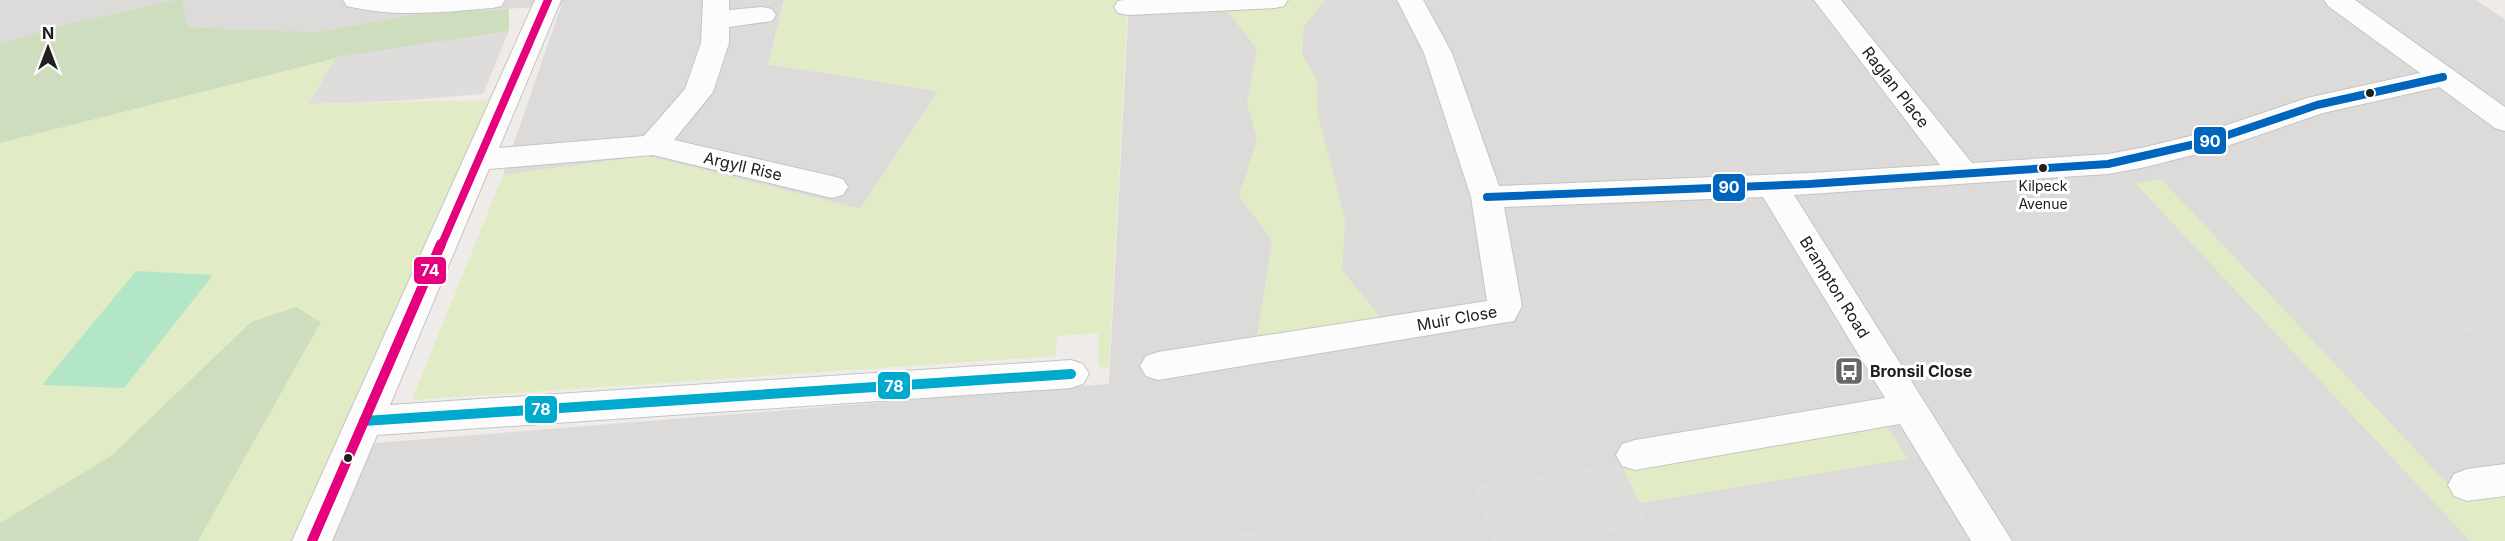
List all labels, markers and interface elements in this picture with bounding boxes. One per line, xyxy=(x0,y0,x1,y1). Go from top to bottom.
north arrow xyxy=(18,18,78,78)
text: N xyxy=(42,23,54,43)
street label: Raglan Place xyxy=(1858,42,1934,132)
unlabelled marker xyxy=(2364,87,2376,99)
line badge: 90 xyxy=(2193,126,2227,155)
text: 90 xyxy=(2199,131,2221,151)
street label: Argyll Rise xyxy=(702,147,784,185)
marker: Kilpeck Avenue xyxy=(2037,162,2049,174)
line badge: 90 xyxy=(1712,173,1746,202)
text: 90 xyxy=(1718,177,1740,197)
place label: Kilpeck Avenue xyxy=(2018,177,2068,212)
street label: Brampton Road xyxy=(1796,232,1874,342)
line badge: 74 xyxy=(413,256,447,285)
text: 74 xyxy=(420,260,440,280)
street label: Muir Close xyxy=(1415,301,1499,335)
bus stop icon: Bronsil Close xyxy=(1833,355,1865,387)
place label: Bronsil Close xyxy=(1870,361,1972,381)
line badge: 78 xyxy=(877,371,911,400)
text: 78 xyxy=(884,376,904,396)
line badge: 78 xyxy=(524,395,558,424)
text: 78 xyxy=(531,399,551,419)
unlabelled marker xyxy=(342,452,354,464)

